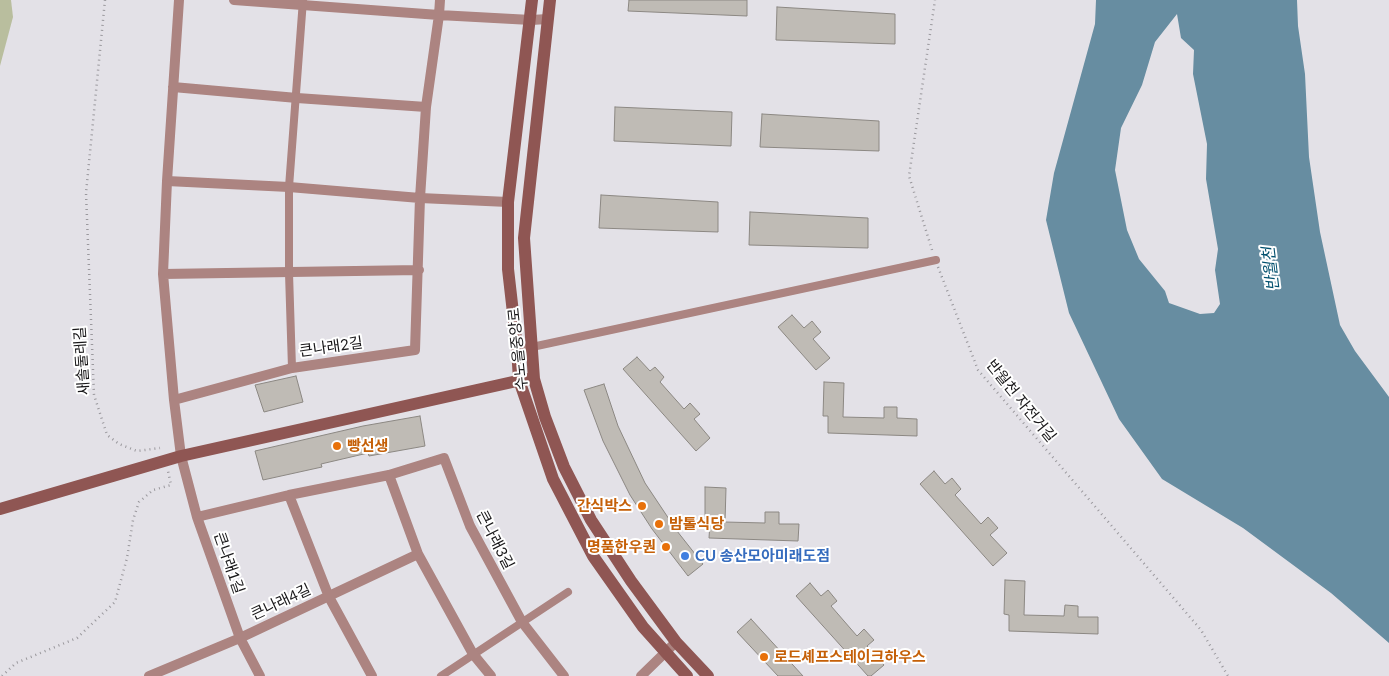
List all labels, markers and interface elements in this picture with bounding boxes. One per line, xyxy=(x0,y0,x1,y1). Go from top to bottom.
water label: 반월천 xyxy=(1259,246,1283,292)
street label: 수노을중앙로 xyxy=(505,307,531,391)
street label: 새솔둘레길 xyxy=(71,326,93,396)
street label: 큰나래2길 xyxy=(298,334,364,360)
street label: 반월천 자전거길 xyxy=(982,356,1060,446)
place label: 빵선생 xyxy=(347,437,388,455)
marker: 빵선생 xyxy=(331,440,343,452)
place label: 간식박스 xyxy=(577,497,632,515)
marker: 간식박스 xyxy=(636,500,648,512)
street label: 큰나래3길 xyxy=(472,507,518,573)
place label: 밤톨식당 xyxy=(669,515,724,533)
marker: 밤톨식당 xyxy=(653,518,665,530)
street label: 큰나래1길 xyxy=(210,530,248,596)
place label: 명품한우퀀 xyxy=(587,538,656,556)
marker: 명품한우퀀 xyxy=(660,541,672,553)
place label: CU 송산모아미래도점 xyxy=(695,547,830,565)
marker: CU 송산모아미래도점 xyxy=(679,550,691,562)
street label: 큰나래4길 xyxy=(248,580,314,624)
place label: 로드셰프스테이크하우스 xyxy=(774,648,926,666)
marker: 로드셰프스테이크하우스 xyxy=(758,651,770,663)

